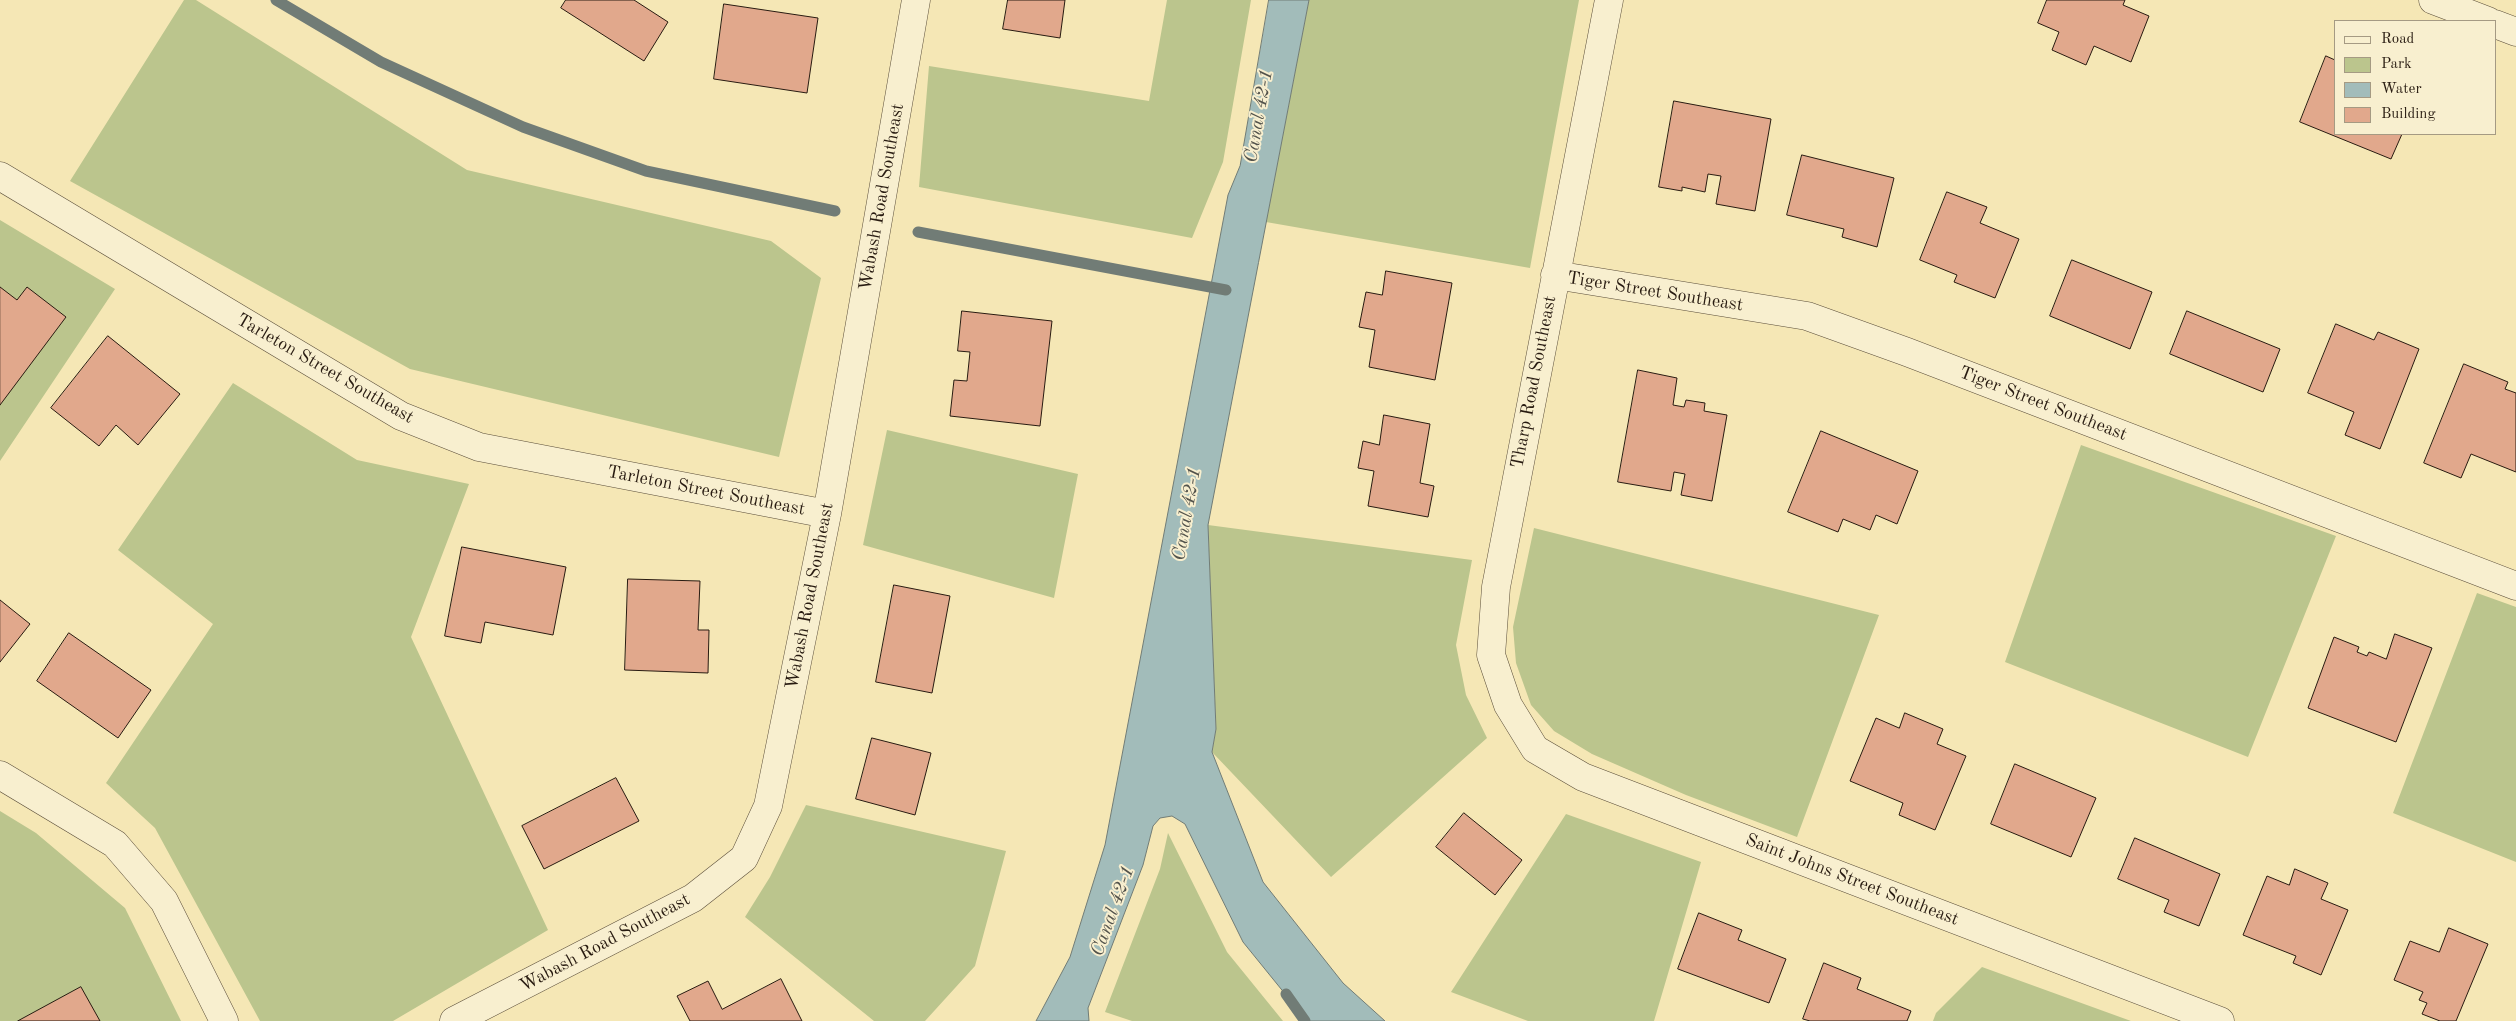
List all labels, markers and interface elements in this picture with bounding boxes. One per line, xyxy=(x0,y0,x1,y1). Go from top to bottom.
legend xyxy=(2334,20,2496,135)
text: Road xyxy=(2381,32,2414,47)
text: Park xyxy=(2381,57,2412,72)
water label: Canal 42-1 xyxy=(1240,67,1278,165)
text: Water xyxy=(2381,82,2422,97)
street label: Wabash Road Southeast xyxy=(855,102,909,292)
text: Building xyxy=(2381,107,2436,122)
street label: Tiger Street Southeast xyxy=(1565,267,1745,317)
street label: Tharp Road Southeast xyxy=(1507,294,1561,470)
street label: Tarleton Street Southeast xyxy=(233,309,417,429)
street label: Tiger Street Southeast xyxy=(1956,362,2130,446)
street label: Tarleton Street Southeast xyxy=(605,461,807,521)
water label: Canal 42-1 xyxy=(1168,465,1206,563)
street label: Wabash Road Southeast xyxy=(781,501,839,691)
street label: Saint Johns Street Southeast xyxy=(1742,829,1962,931)
water label: Canal 42-1 xyxy=(1086,863,1140,959)
street label: Wabash Road Southeast xyxy=(516,889,694,997)

